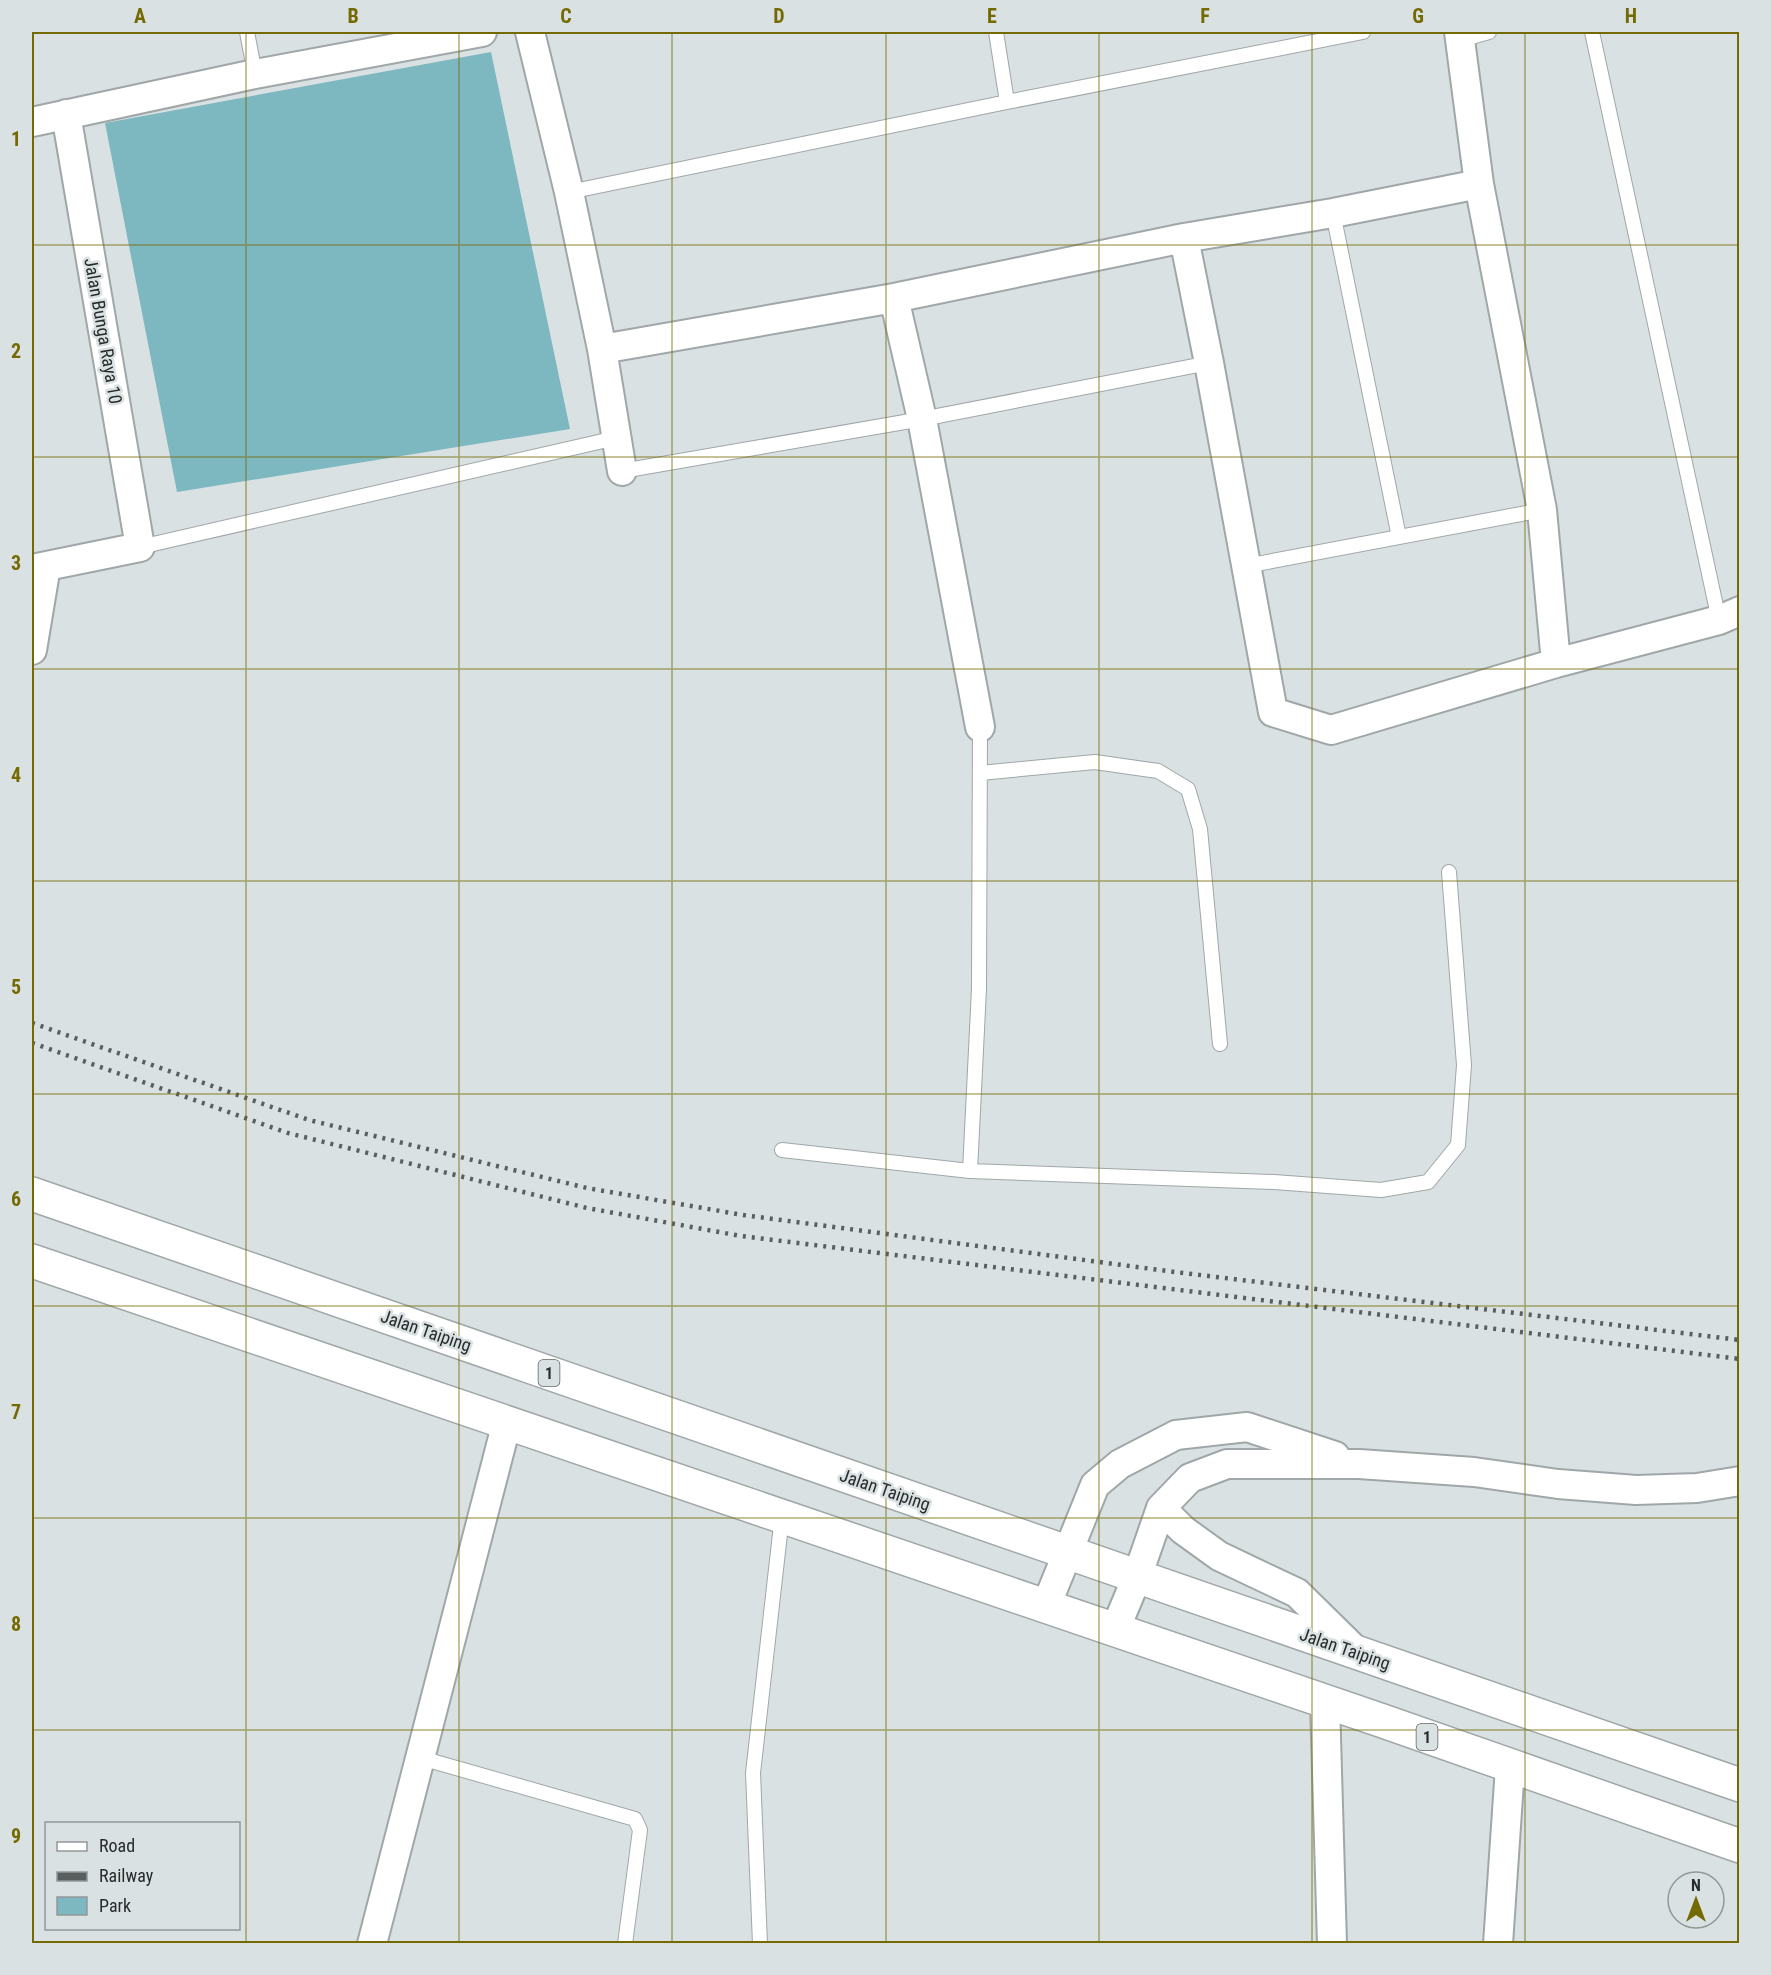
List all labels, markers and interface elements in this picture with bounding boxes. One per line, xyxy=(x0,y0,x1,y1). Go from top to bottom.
text: A xyxy=(134,4,146,28)
text: B xyxy=(347,4,359,28)
text: C xyxy=(560,4,572,28)
text: D xyxy=(773,4,785,28)
text: E xyxy=(987,4,997,28)
text: F xyxy=(1200,4,1210,28)
text: G xyxy=(1412,4,1424,28)
text: H xyxy=(1625,4,1637,28)
text: 1 xyxy=(11,127,21,151)
street label: Jalan Bunga Raya 10 xyxy=(80,256,127,405)
text: 2 xyxy=(11,339,21,363)
text: 3 xyxy=(11,551,21,575)
text: 4 xyxy=(11,763,21,787)
text: 5 xyxy=(11,975,21,999)
text: 6 xyxy=(11,1187,21,1211)
street label: Jalan Taiping xyxy=(378,1305,474,1356)
road number: 1 xyxy=(538,1360,560,1386)
text: 7 xyxy=(11,1400,21,1424)
street label: Jalan Taiping xyxy=(837,1464,933,1515)
text: 8 xyxy=(11,1612,21,1636)
street label: Jalan Taiping xyxy=(1297,1623,1393,1674)
road number: 1 xyxy=(1416,1724,1438,1750)
legend xyxy=(45,1822,240,1930)
text: 9 xyxy=(11,1824,21,1848)
text: Road xyxy=(99,1835,135,1856)
text: Railway xyxy=(99,1865,154,1886)
north arrow xyxy=(1666,1870,1726,1930)
text: N xyxy=(1691,1876,1701,1895)
text: Park xyxy=(99,1895,131,1916)

